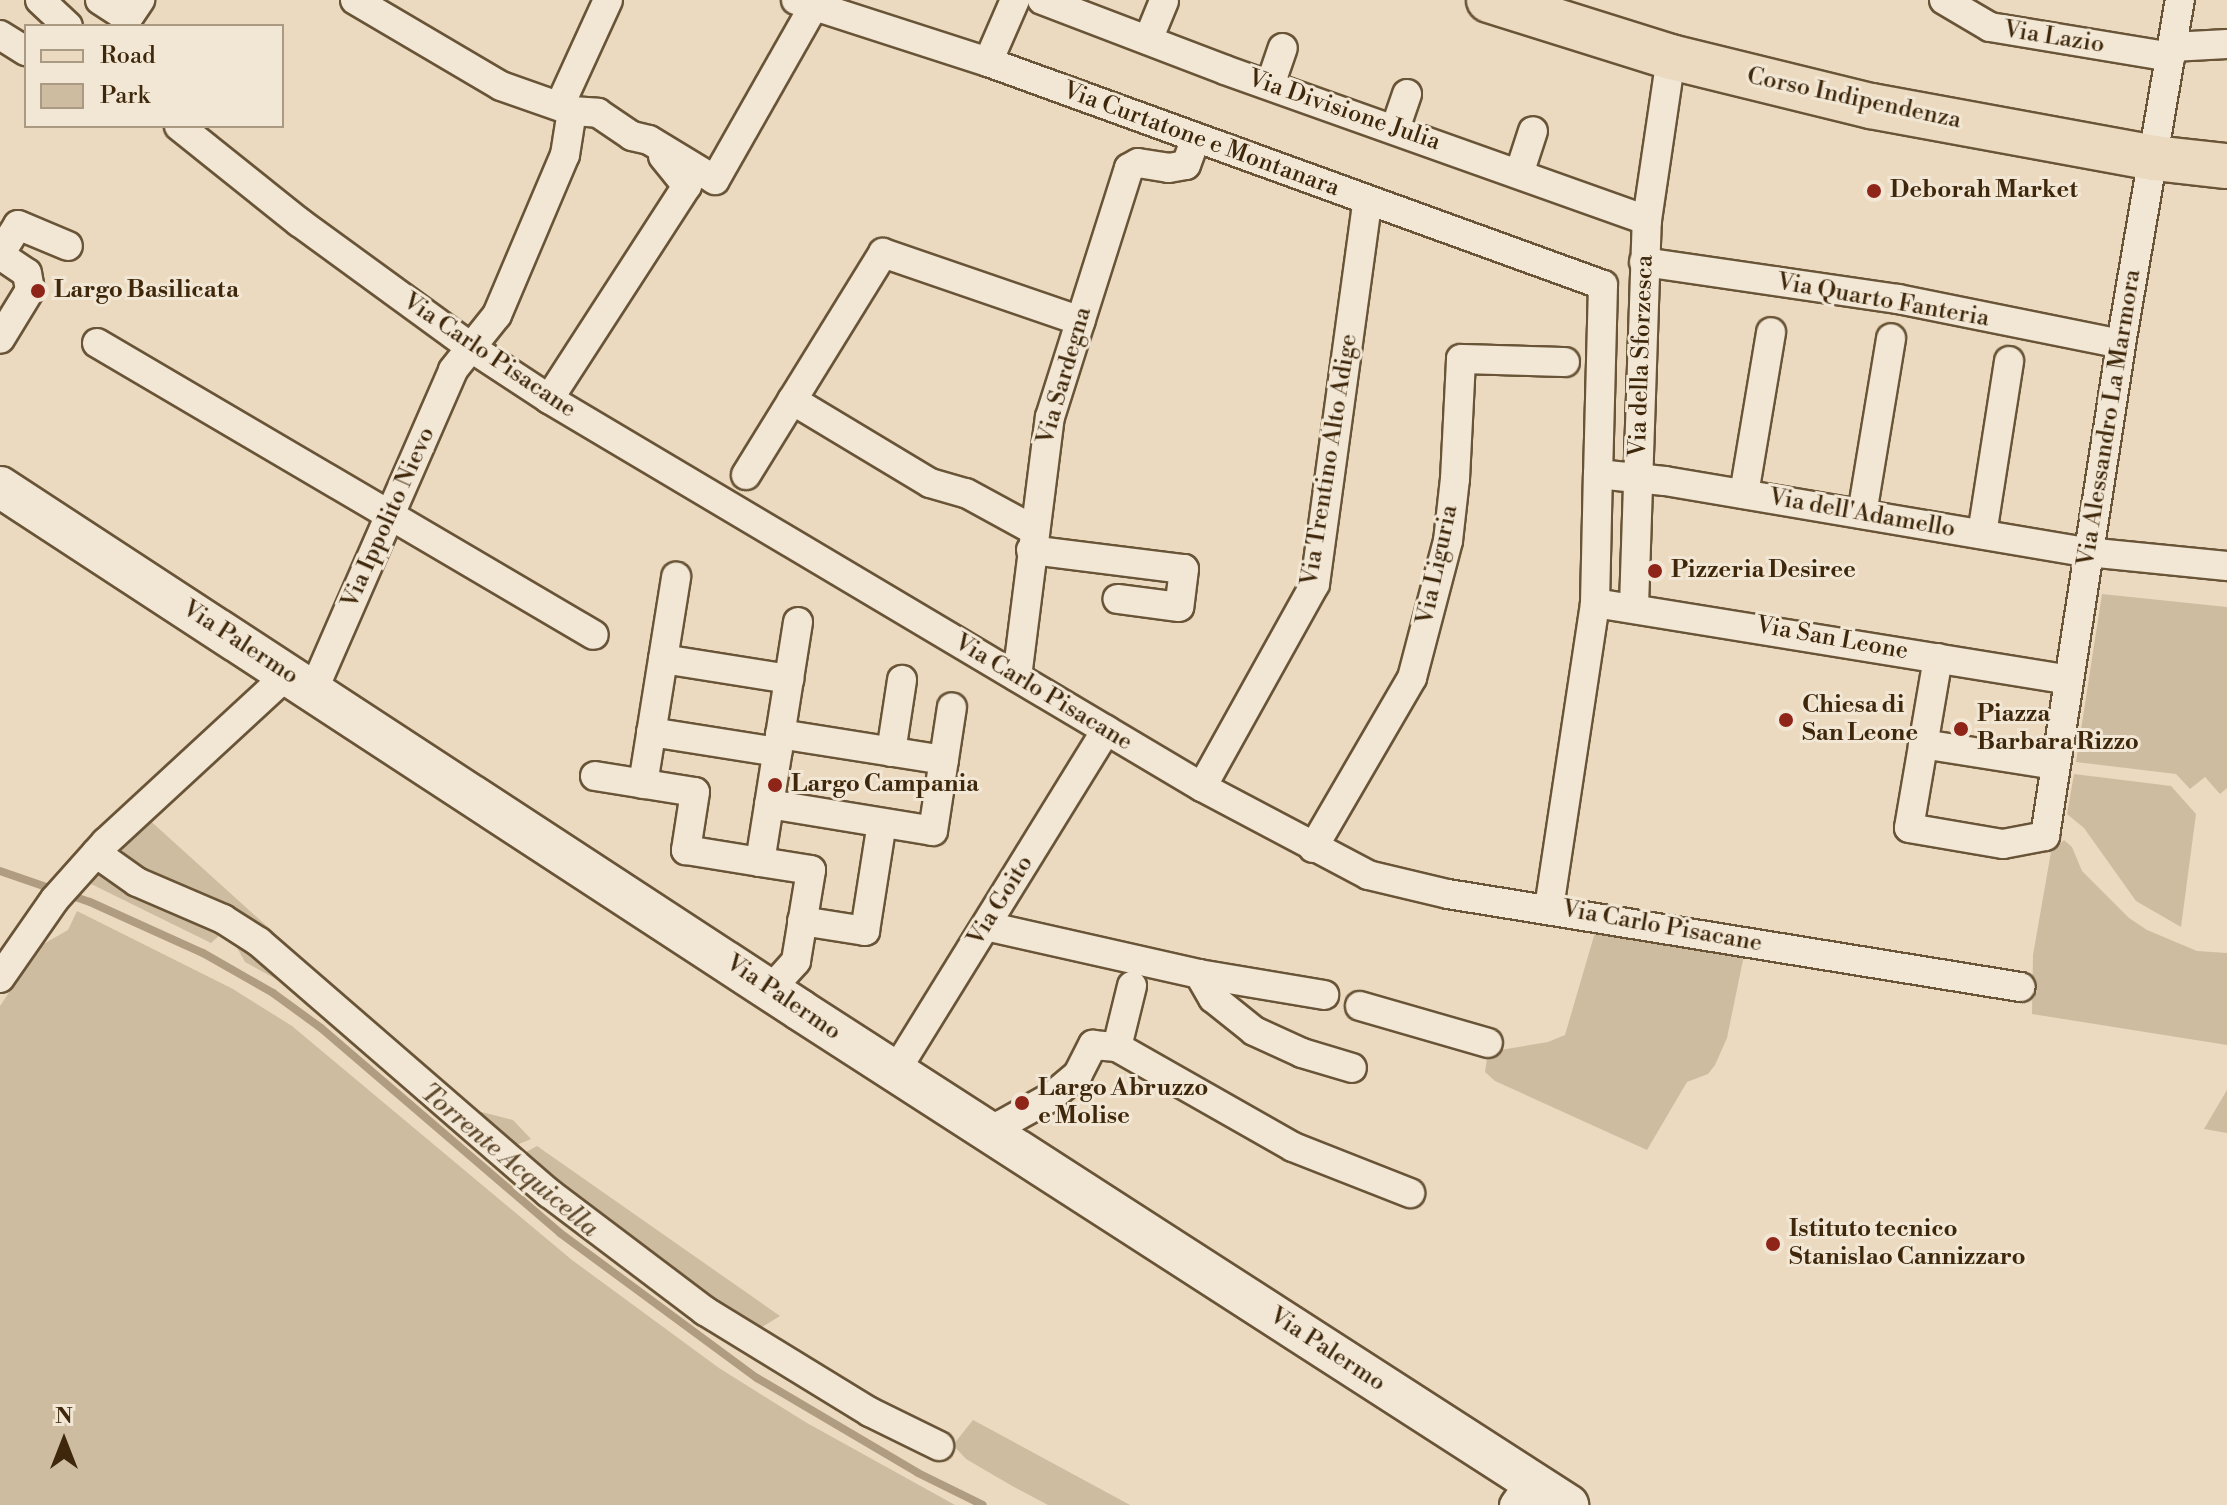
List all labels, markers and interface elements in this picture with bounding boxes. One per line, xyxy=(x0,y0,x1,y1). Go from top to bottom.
street label: Via Lazio xyxy=(2001,16,2107,60)
legend xyxy=(24,24,284,128)
text: Road xyxy=(100,41,156,71)
street label: Corso Indipendenza xyxy=(1744,62,1964,136)
street label: Via Divisione Julia xyxy=(1244,65,1444,157)
street label: Via Curtatone e Montanara xyxy=(1059,77,1343,203)
text: Park xyxy=(100,81,150,111)
place label: Deborah Market xyxy=(1890,177,2078,205)
marker: Deborah Market xyxy=(1865,182,1883,200)
street label: Via della Sforzesca xyxy=(1624,255,1660,457)
street label: Via Alessandro La Marmora xyxy=(2072,267,2148,569)
street label: Via Quarto Fanteria xyxy=(1775,268,1991,334)
place label: Largo Basilicata xyxy=(54,277,239,305)
marker: Largo Basilicata xyxy=(29,282,47,300)
street label: Via Carlo Pisacane xyxy=(397,287,581,425)
street label: Via Sardegna xyxy=(1032,304,1098,448)
street label: Via Trentino Alto Adige xyxy=(1296,332,1364,588)
street label: Via Ippolito Nievo xyxy=(336,423,442,613)
street label: Via dell'Adamello xyxy=(1767,483,1957,545)
street label: Via Liguria xyxy=(1411,503,1465,627)
place label: Pizzeria Desiree xyxy=(1671,557,1856,585)
marker: Pizzeria Desiree xyxy=(1646,562,1664,580)
street label: Via Palermo xyxy=(177,595,303,691)
street label: Via San Leone xyxy=(1754,611,1910,667)
street label: Via Carlo Pisacane xyxy=(949,628,1137,758)
place label: Chiesa di San Leone xyxy=(1802,692,1918,748)
place label: Piazza Barbara Rizzo xyxy=(1977,701,2139,757)
marker: Chiesa di San Leone xyxy=(1777,711,1795,729)
marker: Piazza Barbara Rizzo xyxy=(1952,720,1970,738)
place label: Largo Campania xyxy=(791,771,979,799)
marker: Largo Campania xyxy=(766,776,784,794)
street label: Via Goito xyxy=(962,850,1040,952)
street label: Via Carlo Pisacane xyxy=(1560,895,1764,959)
street label: Via Palermo xyxy=(720,949,846,1047)
place label: Largo Abruzzo e Molise xyxy=(1038,1075,1208,1131)
water label: Torrente Acquicella xyxy=(414,1078,604,1244)
marker: Largo Abruzzo e Molise xyxy=(1013,1094,1031,1112)
place label: Istituto tecnico Stanislao Cannizzaro xyxy=(1789,1216,2026,1272)
marker: Istituto tecnico Stanislao Cannizzaro xyxy=(1764,1235,1782,1253)
street label: Via Palermo xyxy=(1264,1302,1390,1398)
north arrow xyxy=(24,1401,104,1481)
text: N xyxy=(55,1403,73,1430)

